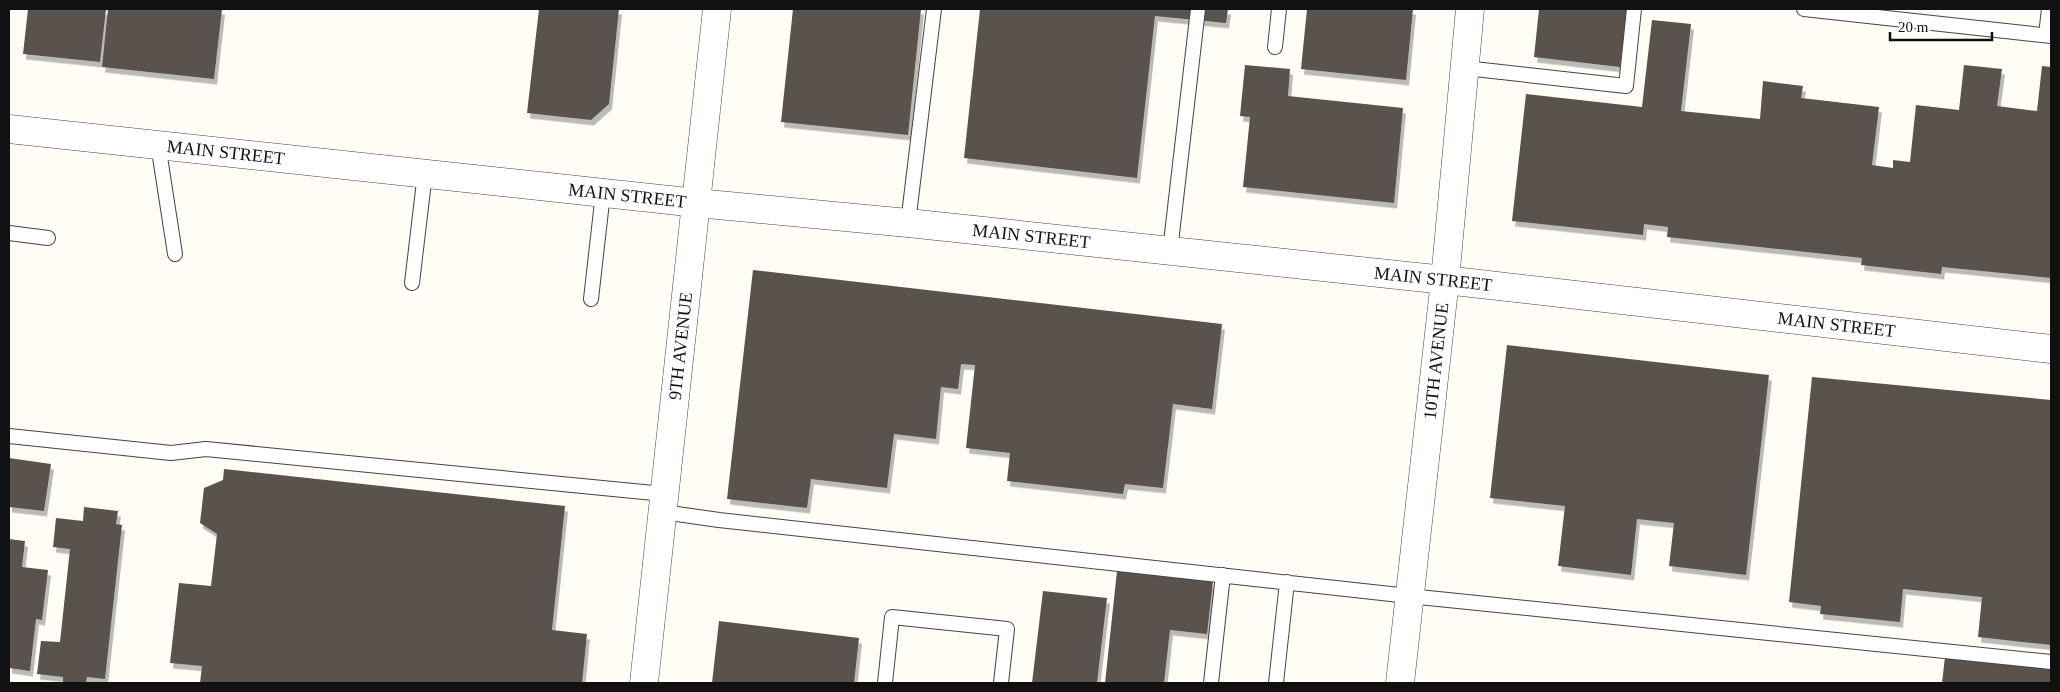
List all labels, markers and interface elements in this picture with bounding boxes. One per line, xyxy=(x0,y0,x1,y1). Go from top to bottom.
scale bar xyxy=(1890,10,1992,42)
text: 20 m xyxy=(1898,19,1929,35)
street label: MAIN STREET xyxy=(166,136,286,169)
street label: MAIN STREET xyxy=(567,179,687,212)
street label: MAIN STREET xyxy=(971,220,1091,252)
street label: MAIN STREET xyxy=(1373,263,1493,295)
street label: 9TH AVENUE xyxy=(665,291,696,401)
street label: 10TH AVENUE xyxy=(1420,302,1452,420)
street label: MAIN STREET xyxy=(1777,308,1897,341)

